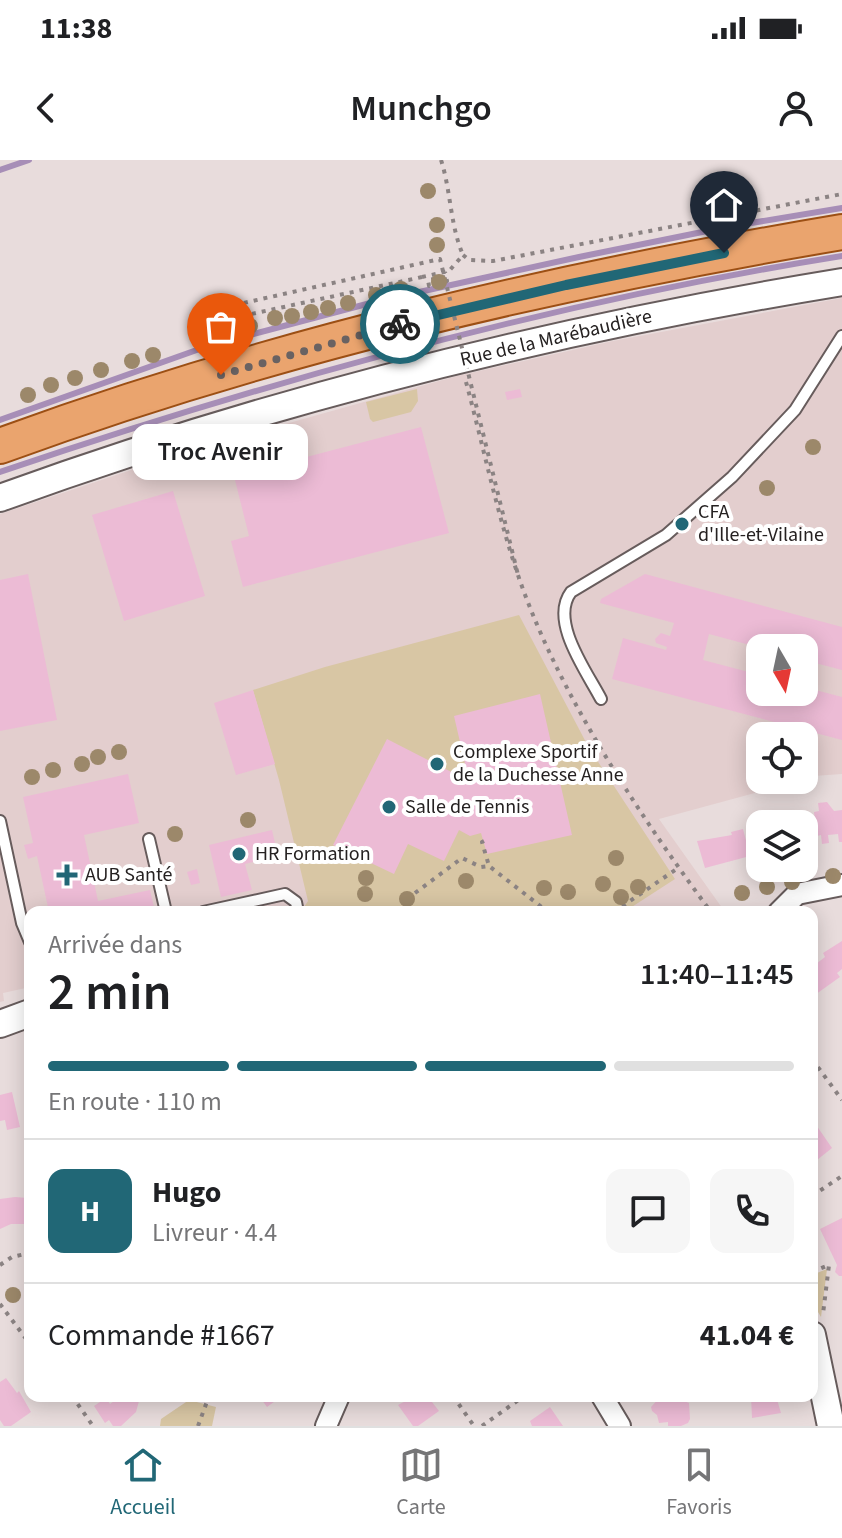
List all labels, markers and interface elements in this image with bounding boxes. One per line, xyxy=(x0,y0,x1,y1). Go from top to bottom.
text: 11:38 xyxy=(40,7,112,50)
text: Munchgo xyxy=(350,83,492,134)
icon: back xyxy=(24,86,68,130)
icon: person xyxy=(774,86,818,130)
pin xyxy=(690,171,758,253)
icon: home xyxy=(702,183,746,227)
courier xyxy=(360,284,440,364)
pin xyxy=(187,293,255,375)
icon: bike xyxy=(378,302,422,346)
street label: Rue de la Marébaudière xyxy=(457,302,655,374)
icon: bag xyxy=(199,305,243,349)
callout: Troc Avenir xyxy=(133,423,309,479)
text: Troc Avenir xyxy=(157,433,283,470)
place label: CFA d'Ille-et-Vilaine xyxy=(698,498,824,549)
marker: CFA d'Ille-et-Vilaine xyxy=(673,515,691,533)
north arrow xyxy=(746,634,818,706)
map controls xyxy=(746,634,818,882)
button: locate xyxy=(746,722,818,794)
place label: Complexe Sportif de la Duchesse Anne xyxy=(453,738,624,789)
marker: Complexe Sportif de la Duchesse Anne xyxy=(428,755,446,773)
place label: Salle de Tennis xyxy=(405,793,529,821)
marker: Salle de Tennis xyxy=(380,798,398,816)
button: layers xyxy=(746,810,818,882)
place label: HR Formation xyxy=(255,840,371,868)
marker: HR Formation xyxy=(230,845,248,863)
place label: AUB Santé xyxy=(85,861,172,889)
marker: AUB Santé xyxy=(56,864,78,886)
text: Arrivée dans xyxy=(48,926,182,963)
text: 11:40–11:45 xyxy=(640,953,794,996)
text: 2 min xyxy=(48,956,172,1030)
text: En route · 110 m xyxy=(48,1083,222,1120)
button: chat xyxy=(606,1169,690,1253)
button: phone xyxy=(710,1169,794,1253)
text: Hugo xyxy=(152,1171,221,1214)
text: H xyxy=(80,1190,100,1233)
text: Livreur · 4.4 xyxy=(152,1214,277,1251)
text: Commande #1667 xyxy=(48,1314,275,1357)
text: 41.04 € xyxy=(700,1314,794,1357)
tab: Accueil xyxy=(110,1443,176,1523)
tab: Carte xyxy=(396,1443,446,1523)
tab: Favoris xyxy=(666,1443,732,1523)

